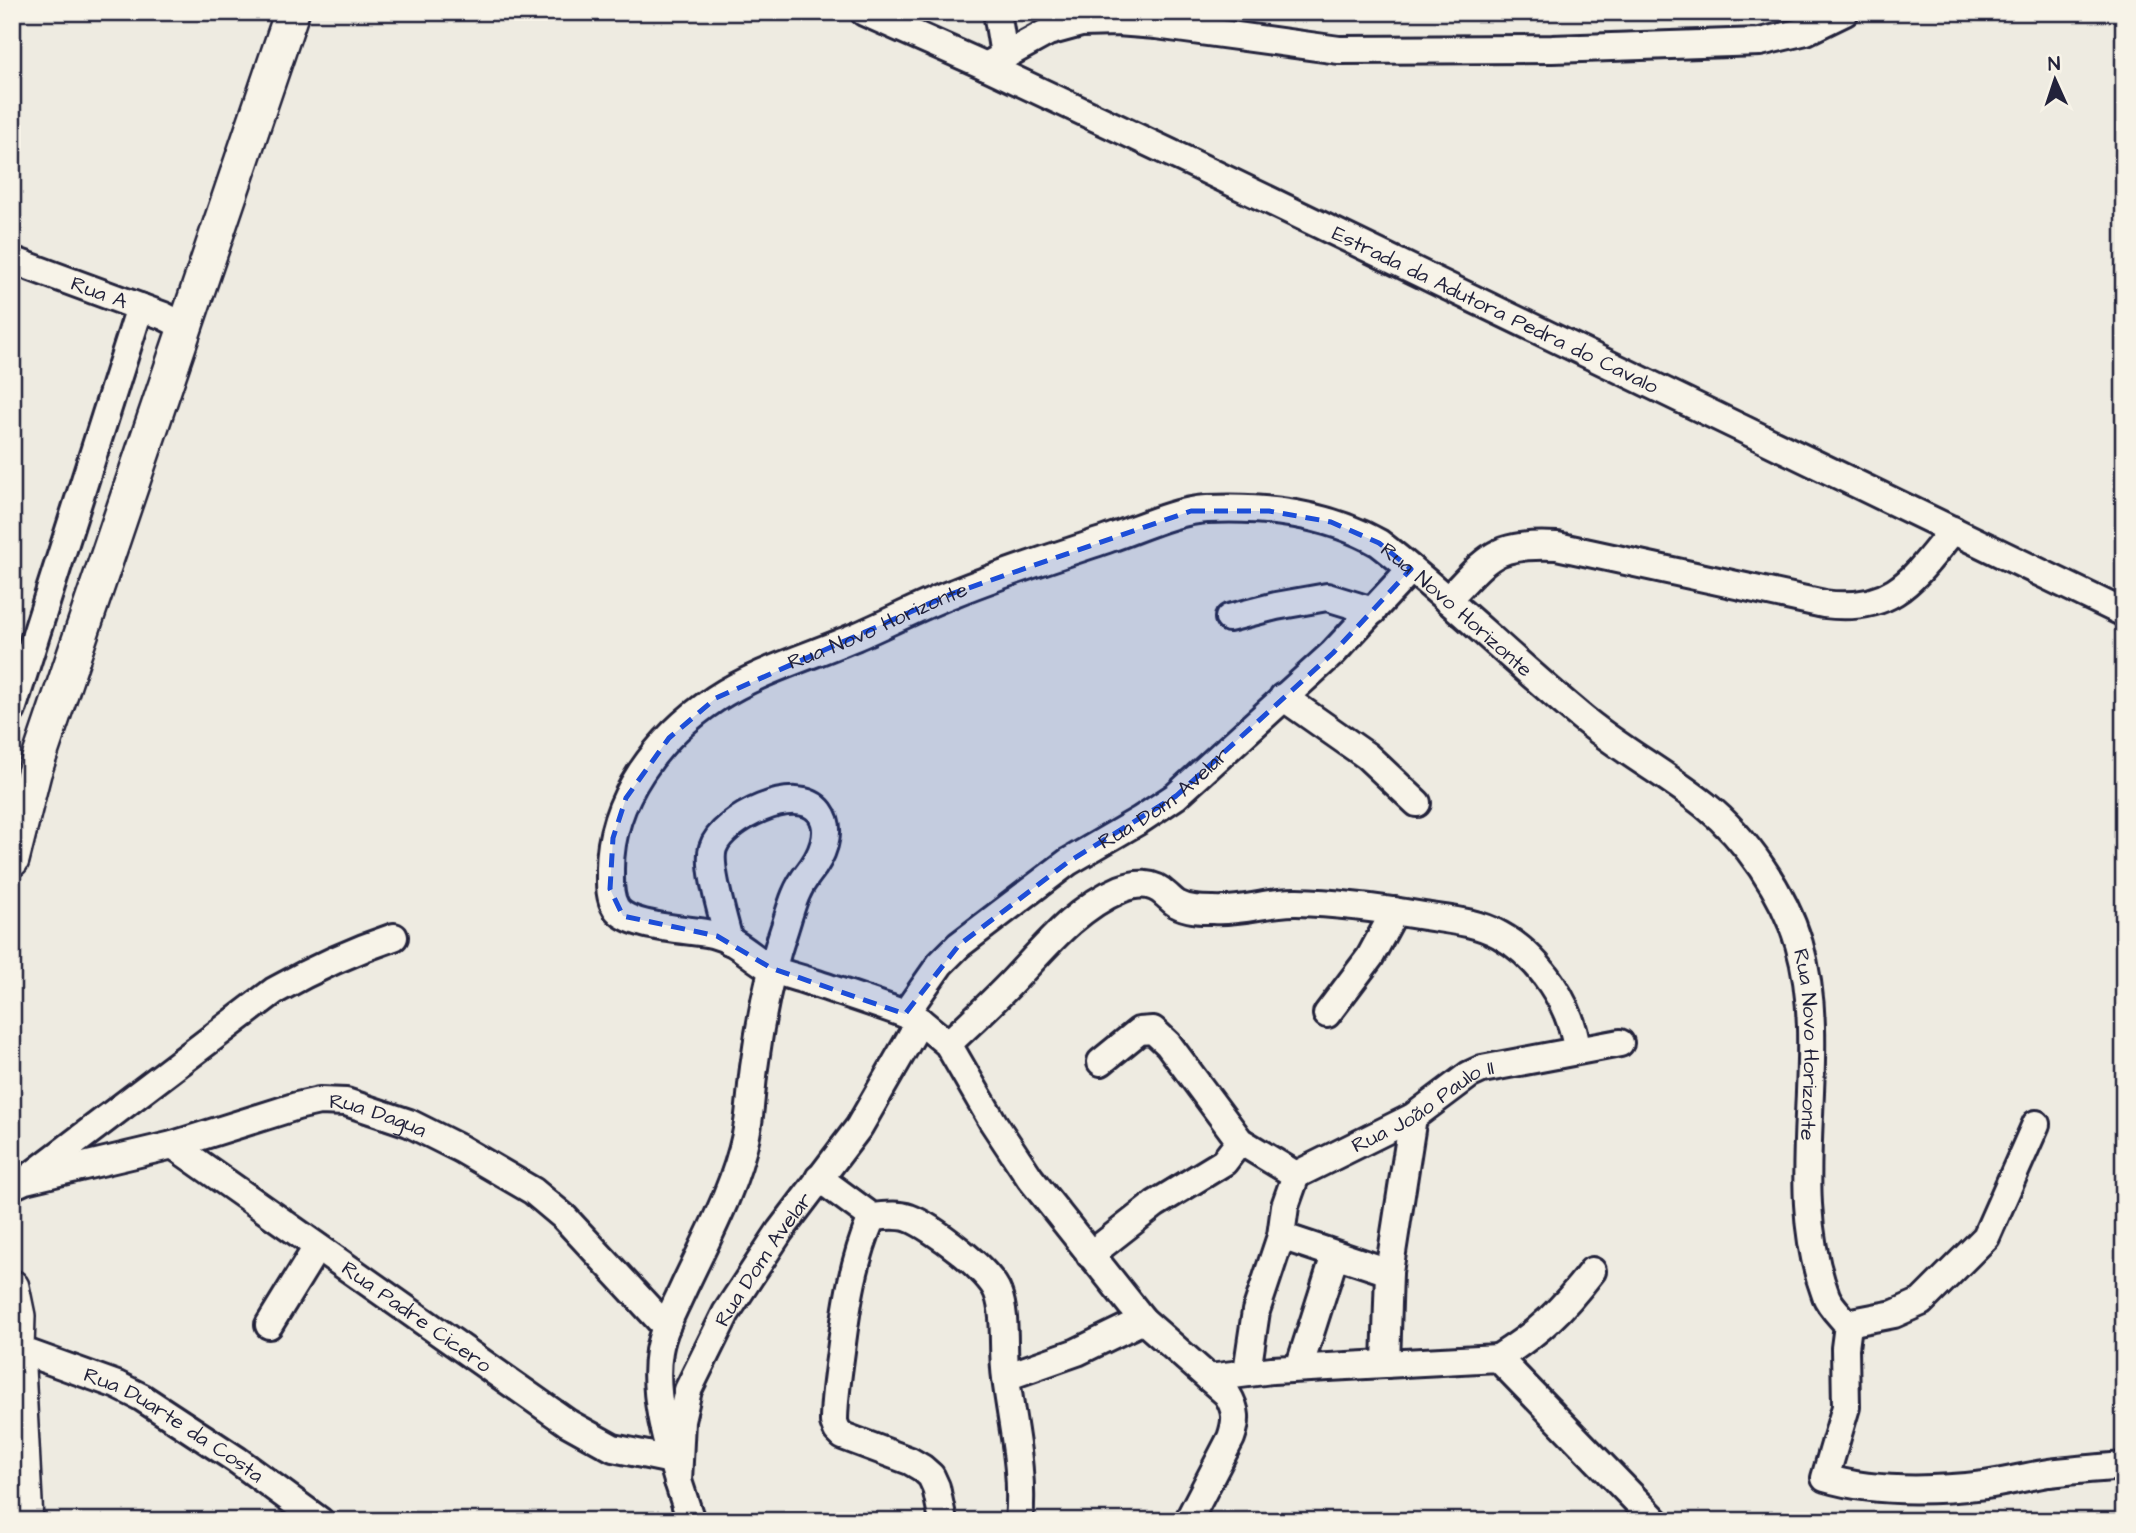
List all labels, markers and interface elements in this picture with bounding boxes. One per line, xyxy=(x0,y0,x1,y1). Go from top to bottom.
north arrow xyxy=(2021,46,2090,116)
text: N xyxy=(2048,51,2061,78)
street label: Estrada da Adutora Pedra do Cavalo xyxy=(1327,219,1663,401)
street label: Rua A xyxy=(67,269,132,316)
street label: Rua Novo Horizonte xyxy=(1374,536,1539,684)
street label: Rua Novo Horizonte xyxy=(784,575,972,677)
street label: Rua Dom Avelar xyxy=(1093,741,1236,856)
street label: Rua Novo Horizonte xyxy=(1786,946,1825,1141)
street label: Rua João Paulo II xyxy=(1347,1053,1496,1160)
street label: Rua Dagua xyxy=(329,1087,432,1145)
street label: Rua Dom Avelar xyxy=(708,1186,820,1331)
street label: Rua Padre Cicero xyxy=(336,1254,497,1380)
street label: Rua Duarte da Costa xyxy=(80,1360,270,1490)

